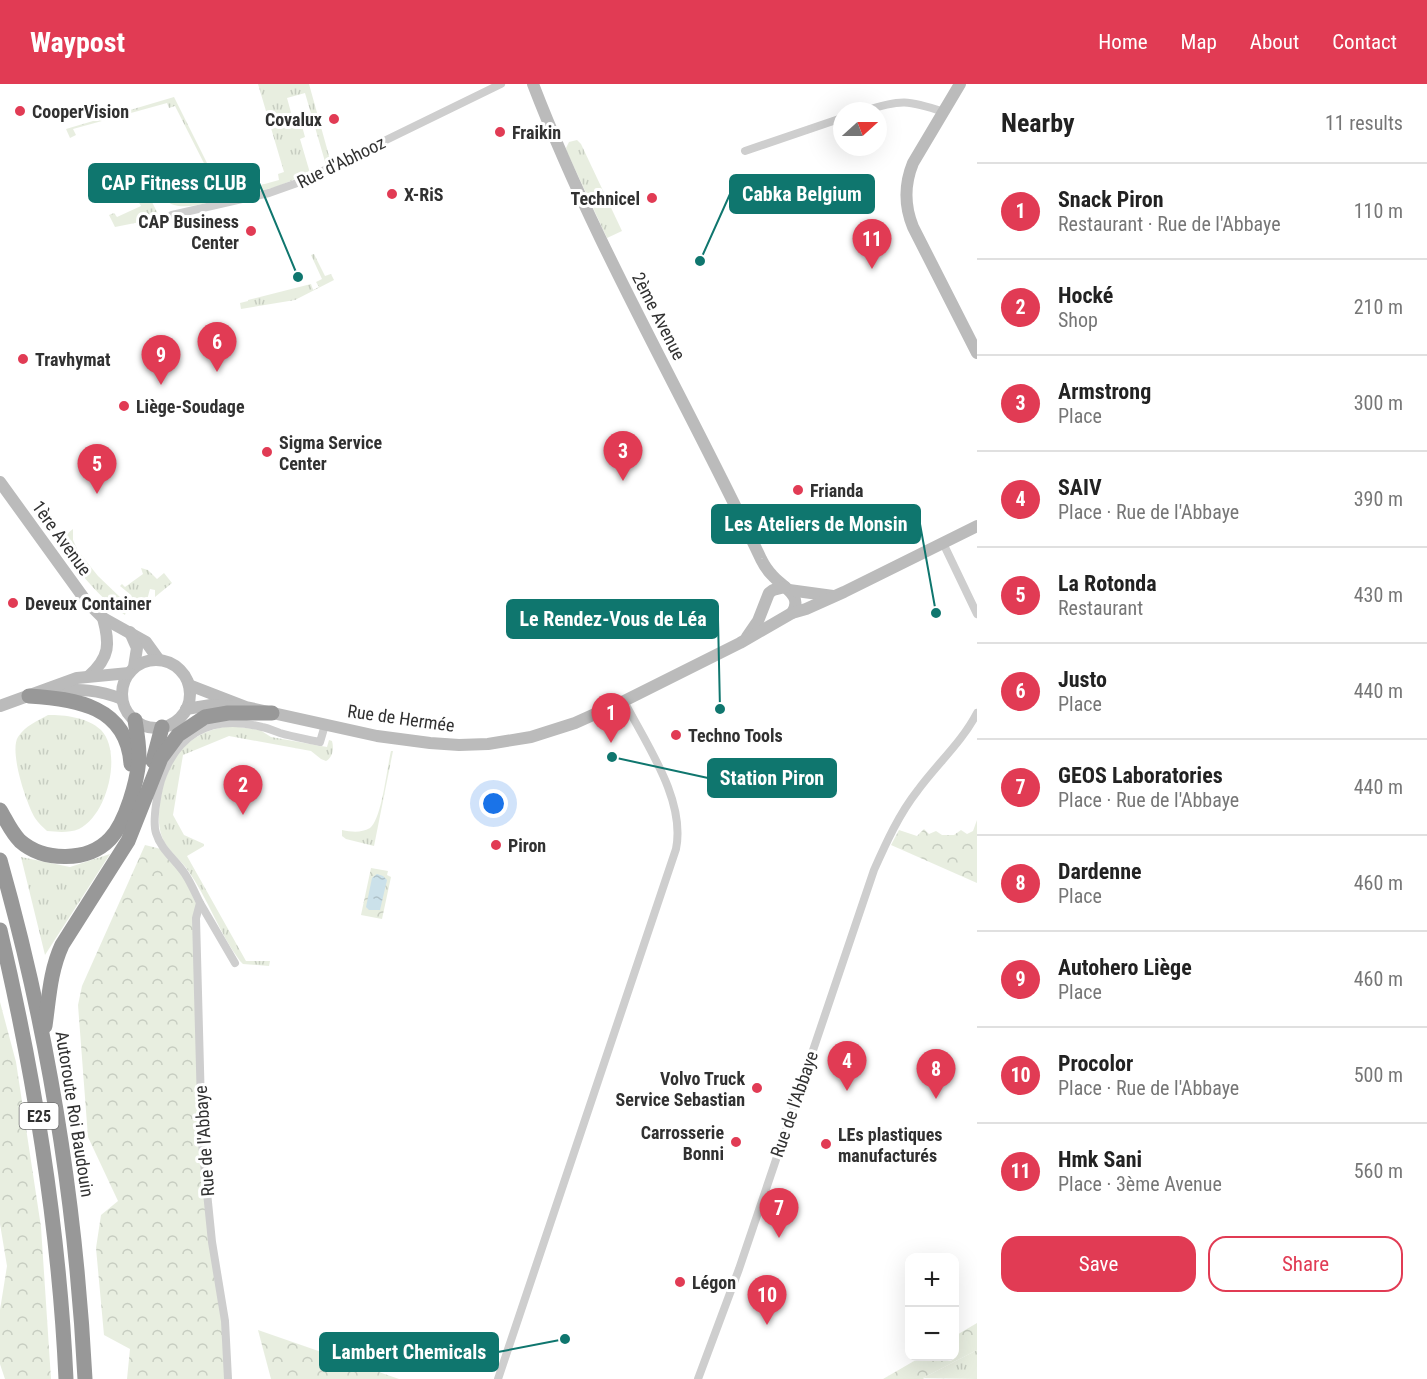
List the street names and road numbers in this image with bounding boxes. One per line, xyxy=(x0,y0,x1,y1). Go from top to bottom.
street label: Rue d'Abhooz xyxy=(293,132,389,192)
street label: 2ème Avenue xyxy=(628,269,690,363)
street label: 1ère Avenue xyxy=(28,497,96,579)
street label: Rue de Hermée xyxy=(346,700,456,736)
street label: Autoroute Roi Baudouin xyxy=(52,1030,98,1198)
street label: Rue de l'Abbaye xyxy=(766,1048,822,1160)
street label: Rue de l'Abbaye xyxy=(190,1085,218,1197)
road number: E25 xyxy=(20,1103,58,1129)

